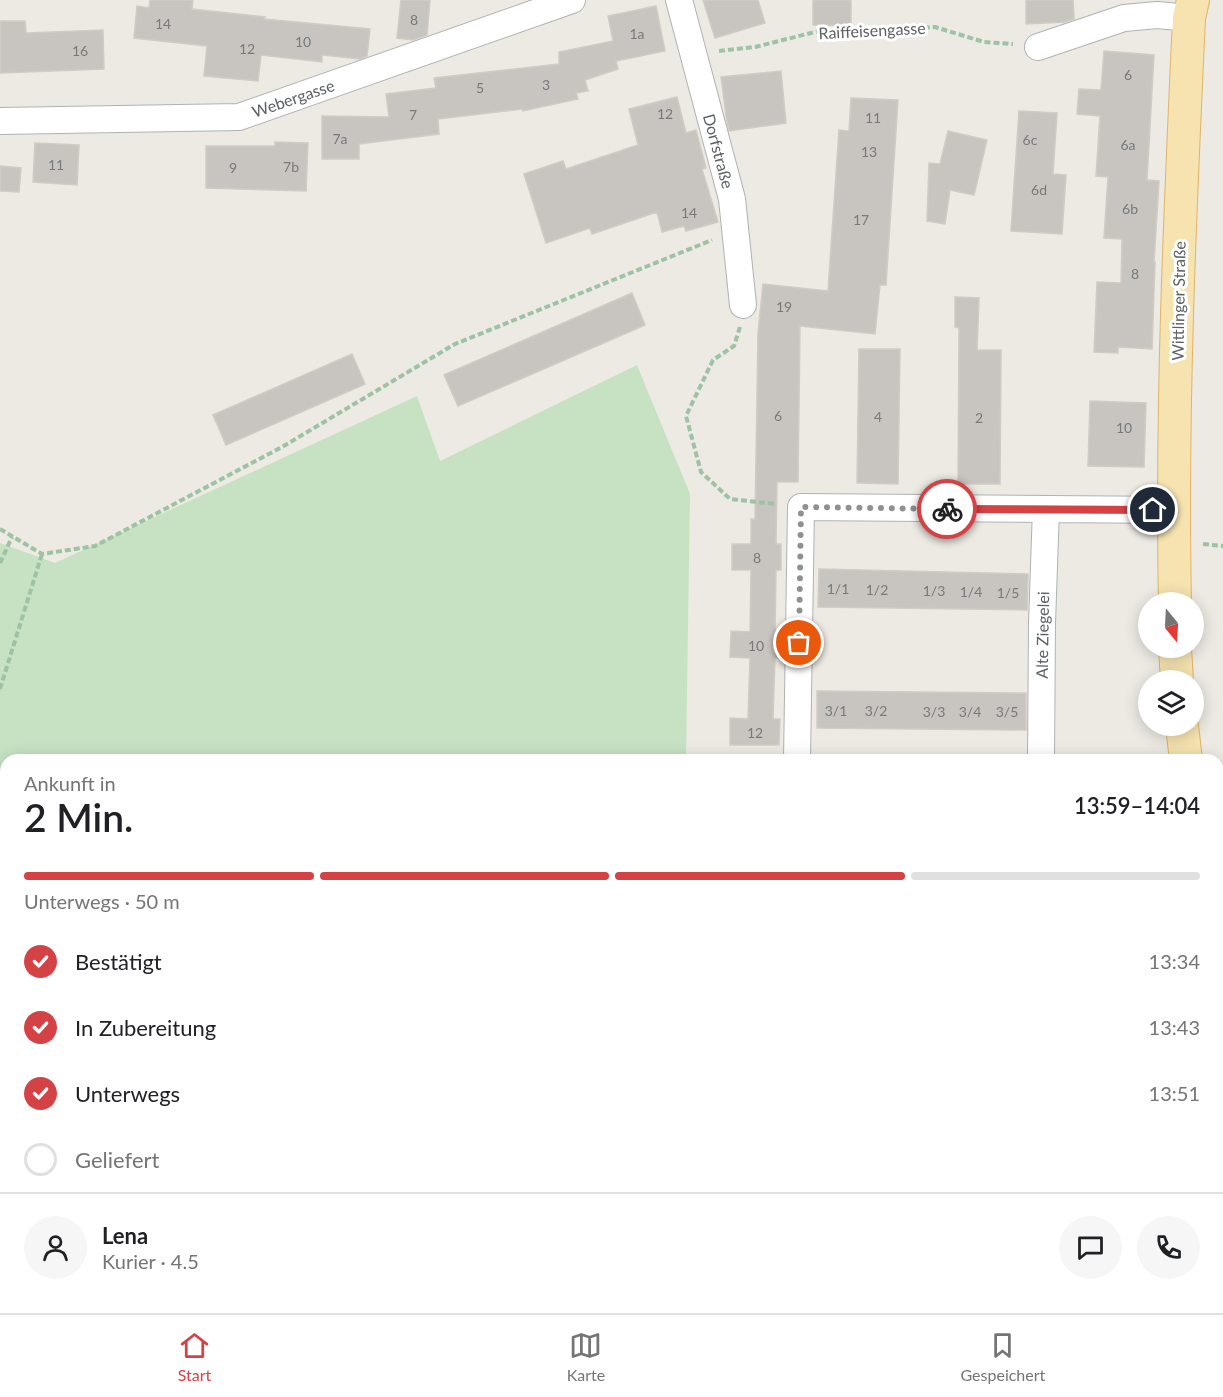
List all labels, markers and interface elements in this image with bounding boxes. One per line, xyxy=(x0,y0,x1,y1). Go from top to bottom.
house number: 8 xyxy=(410,11,418,28)
house number: 14 xyxy=(155,15,171,32)
street label: Raiffeisengasse xyxy=(818,18,926,42)
house number: 1a xyxy=(629,25,645,42)
house number: 10 xyxy=(295,33,311,50)
house number: 12 xyxy=(239,40,255,57)
house number: 16 xyxy=(72,42,88,59)
house number: 6 xyxy=(1124,66,1132,83)
street label: Webergasse xyxy=(249,75,337,121)
house number: 3 xyxy=(542,76,550,93)
house number: 5 xyxy=(476,79,484,96)
house number: 12 xyxy=(657,105,673,122)
house number: 7 xyxy=(409,106,417,123)
house number: 11 xyxy=(865,109,881,126)
street label: Dorfstraße xyxy=(700,112,738,190)
house number: 7a xyxy=(332,130,348,147)
house number: 6c xyxy=(1023,131,1038,148)
house number: 6a xyxy=(1120,136,1136,153)
house number: 13 xyxy=(861,143,877,160)
house number: 11 xyxy=(48,156,64,173)
house number: 7b xyxy=(283,158,299,175)
house number: 9 xyxy=(229,159,237,176)
house number: 6d xyxy=(1031,181,1047,198)
house number: 6b xyxy=(1122,200,1138,217)
house number: 14 xyxy=(681,204,697,221)
house number: 17 xyxy=(853,211,869,228)
street label: Wittlinger Straße xyxy=(1167,241,1189,361)
house number: 8 xyxy=(1131,265,1139,282)
house number: 19 xyxy=(776,298,792,315)
house number: 6 xyxy=(774,407,782,424)
house number: 4 xyxy=(874,408,882,425)
house number: 2 xyxy=(975,409,983,426)
house number: 10 xyxy=(1116,419,1132,436)
courier xyxy=(917,479,977,539)
pin xyxy=(1127,484,1178,535)
icon: bike xyxy=(931,493,964,526)
icon: home xyxy=(1136,493,1169,526)
house number: 8 xyxy=(753,549,761,566)
house number: 1/1 xyxy=(827,580,849,597)
house number: 1/2 xyxy=(866,581,888,598)
house number: 1/3 xyxy=(923,582,945,599)
house number: 1/4 xyxy=(960,583,982,600)
house number: 1/5 xyxy=(997,584,1019,601)
street label: Alte Ziegelei xyxy=(1032,591,1052,679)
north arrow xyxy=(1138,592,1204,658)
map controls xyxy=(1138,592,1204,736)
pin xyxy=(773,617,824,668)
icon: bag xyxy=(782,626,815,659)
house number: 10 xyxy=(748,637,764,654)
button: layers xyxy=(1138,670,1204,736)
house number: 3/1 xyxy=(825,702,847,719)
house number: 3/2 xyxy=(865,702,887,719)
house number: 3/3 xyxy=(923,703,945,720)
house number: 3/4 xyxy=(959,703,981,720)
house number: 3/5 xyxy=(996,703,1018,720)
house number: 12 xyxy=(747,724,763,741)
text: Ankunft in xyxy=(24,771,116,795)
text: 13:59–14:04 xyxy=(1074,792,1200,819)
text: 2 Min. xyxy=(24,794,133,840)
text: Unterwegs · 50 m xyxy=(24,889,180,913)
icon: check xyxy=(24,945,57,978)
text: Bestätigt xyxy=(75,948,162,975)
text: 13:34 xyxy=(1149,949,1200,973)
icon: check xyxy=(24,1011,57,1044)
text: In Zubereitung xyxy=(75,1014,216,1041)
text: 13:43 xyxy=(1149,1015,1200,1039)
icon: check xyxy=(24,1077,57,1110)
text: Unterwegs xyxy=(75,1080,180,1107)
text: 13:51 xyxy=(1149,1081,1200,1105)
text: Geliefert xyxy=(75,1146,159,1173)
button: person xyxy=(24,1216,87,1279)
button: chat xyxy=(1059,1216,1122,1279)
button: phone xyxy=(1137,1216,1200,1279)
text: Lena xyxy=(102,1222,148,1249)
text: Kurier · 4.5 xyxy=(102,1249,199,1273)
tab: Start xyxy=(178,1329,211,1384)
tab: Karte xyxy=(567,1329,605,1384)
tab: Gespeichert xyxy=(961,1329,1045,1384)

